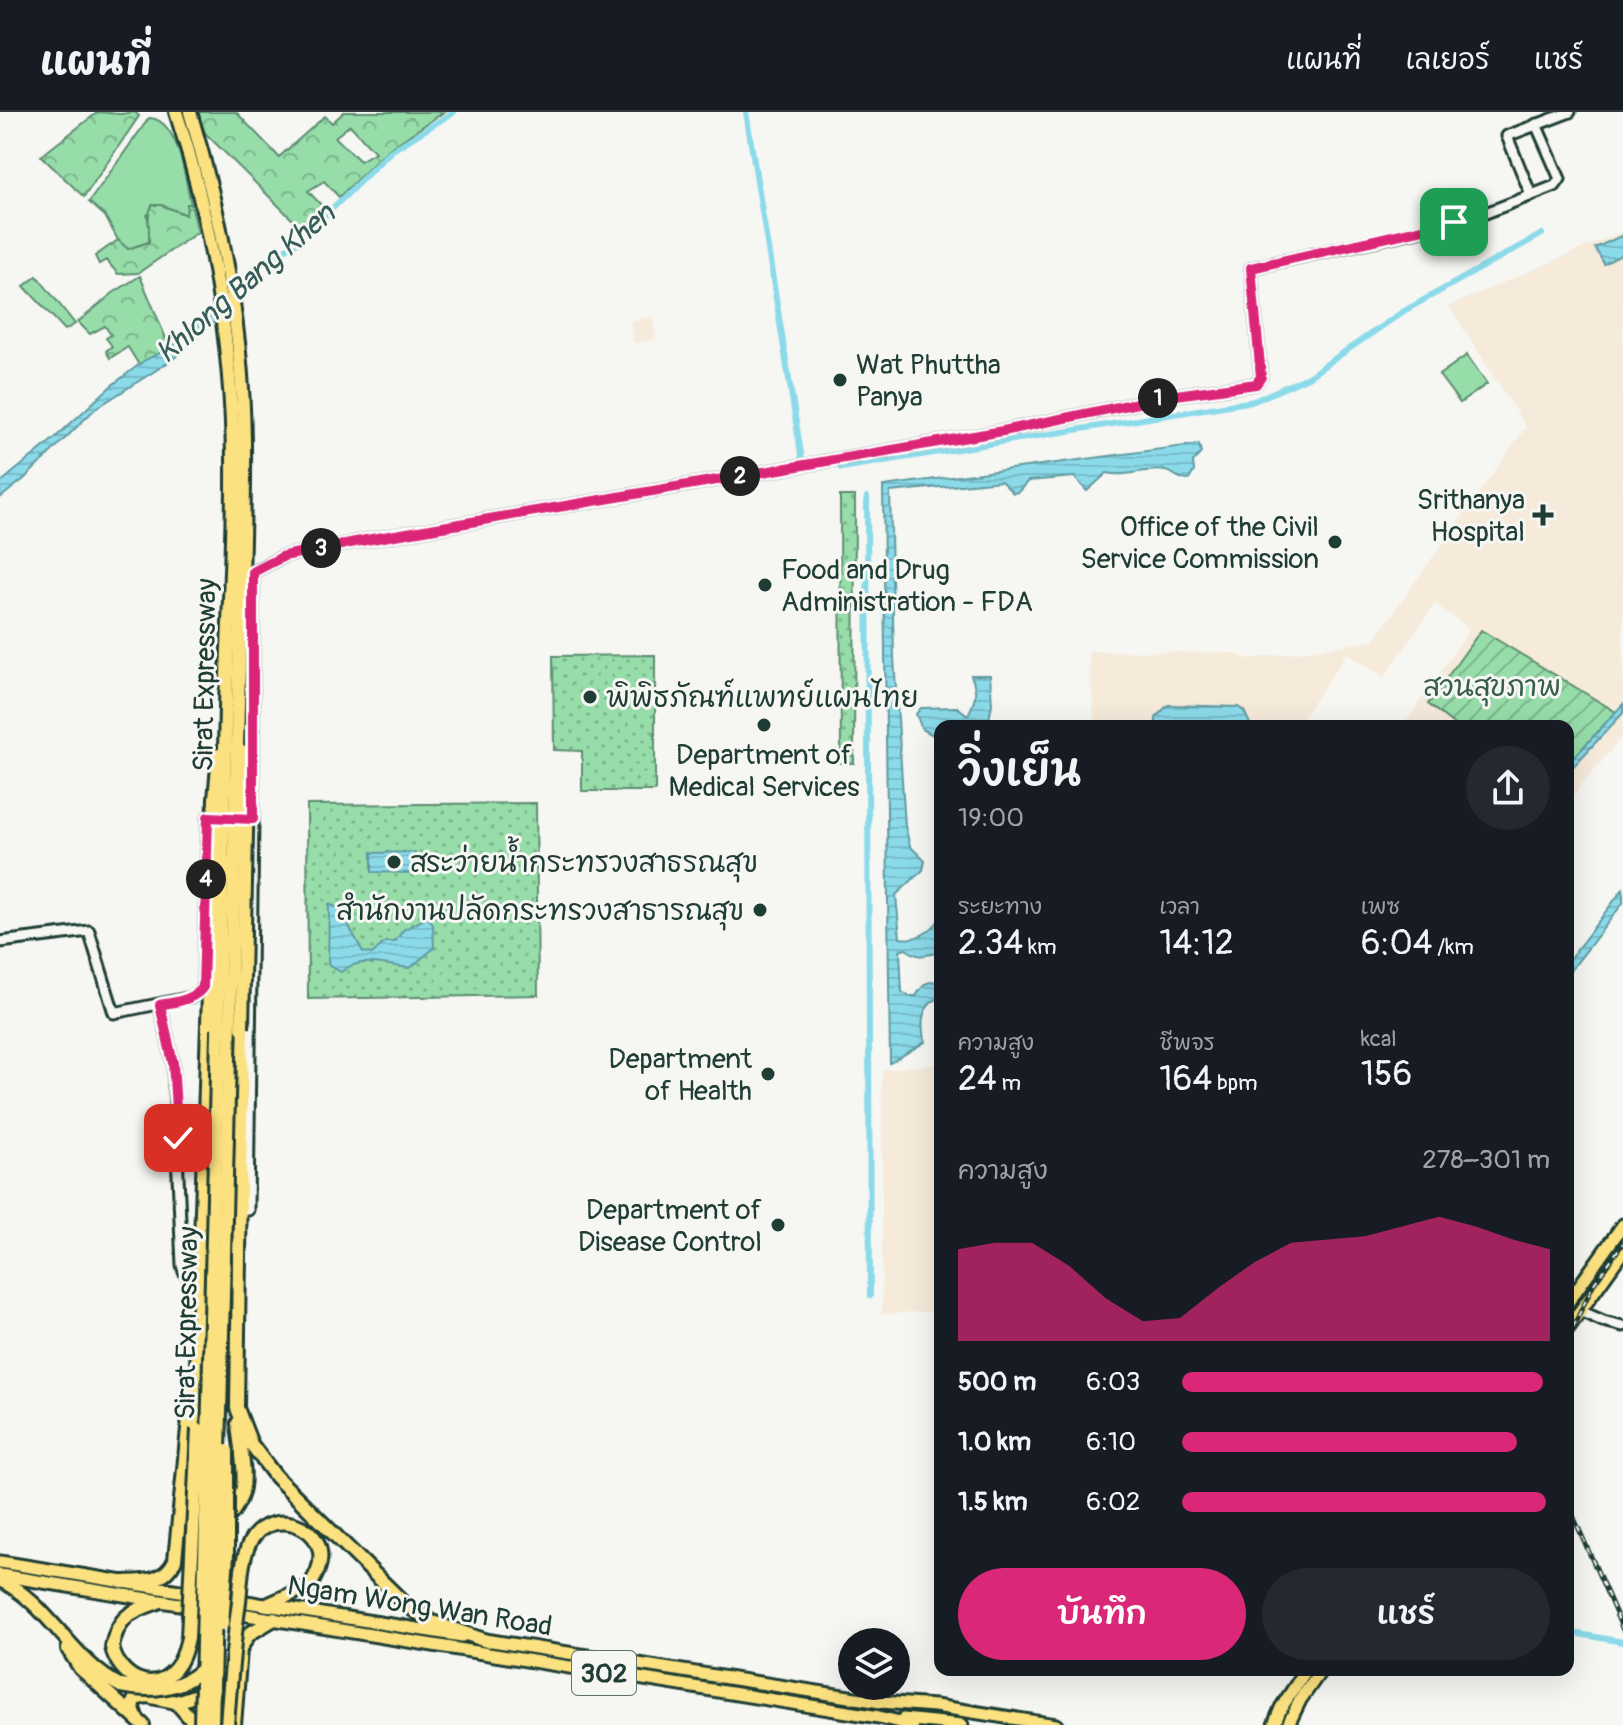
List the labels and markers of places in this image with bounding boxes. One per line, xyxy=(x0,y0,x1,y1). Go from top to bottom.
pin xyxy=(1420,188,1488,256)
place label: Wat Phuttha Panya xyxy=(856,348,1001,415)
marker: Wat Phuttha Panya xyxy=(831,371,849,389)
pin: 1 xyxy=(1138,378,1178,418)
pin: 2 xyxy=(720,456,760,496)
place label: Srithanya Hospital xyxy=(1417,483,1525,550)
marker: Srithanya Hospital xyxy=(1532,504,1554,526)
place label: Office of the Civil Service Commission xyxy=(1080,510,1319,577)
pin: 3 xyxy=(301,528,341,568)
marker: Office of the Civil Service Commission xyxy=(1326,533,1344,551)
place label: Food and Drug Administration - FDA xyxy=(781,553,1033,620)
marker: Food and Drug Administration - FDA xyxy=(756,576,774,594)
place label: พิพิธภัณฑ์แพทย์แผนไทย xyxy=(606,678,919,716)
marker: พิพิธภัณฑ์แพทย์แผนไทย xyxy=(581,688,599,706)
marker: Department of Medical Services xyxy=(755,716,773,734)
place label: Department of Medical Services xyxy=(669,738,860,805)
place label: สระว่ายน้ำกระทรวงสาธรณสุข xyxy=(410,836,758,883)
marker: สระว่ายน้ำกระทรวงสาธรณสุข xyxy=(385,853,403,871)
pin: 4 xyxy=(186,859,226,899)
place label: สำนักงานปลัดกระทรวงสาธารณสุข xyxy=(336,892,744,931)
marker: สำนักงานปลัดกระทรวงสาธารณสุข xyxy=(751,901,769,919)
place label: Department of Health xyxy=(608,1042,753,1109)
marker: Department of Health xyxy=(759,1065,777,1083)
pin xyxy=(144,1104,212,1172)
place label: Department of Disease Control xyxy=(578,1193,762,1260)
marker: Department of Disease Control xyxy=(769,1216,787,1234)

